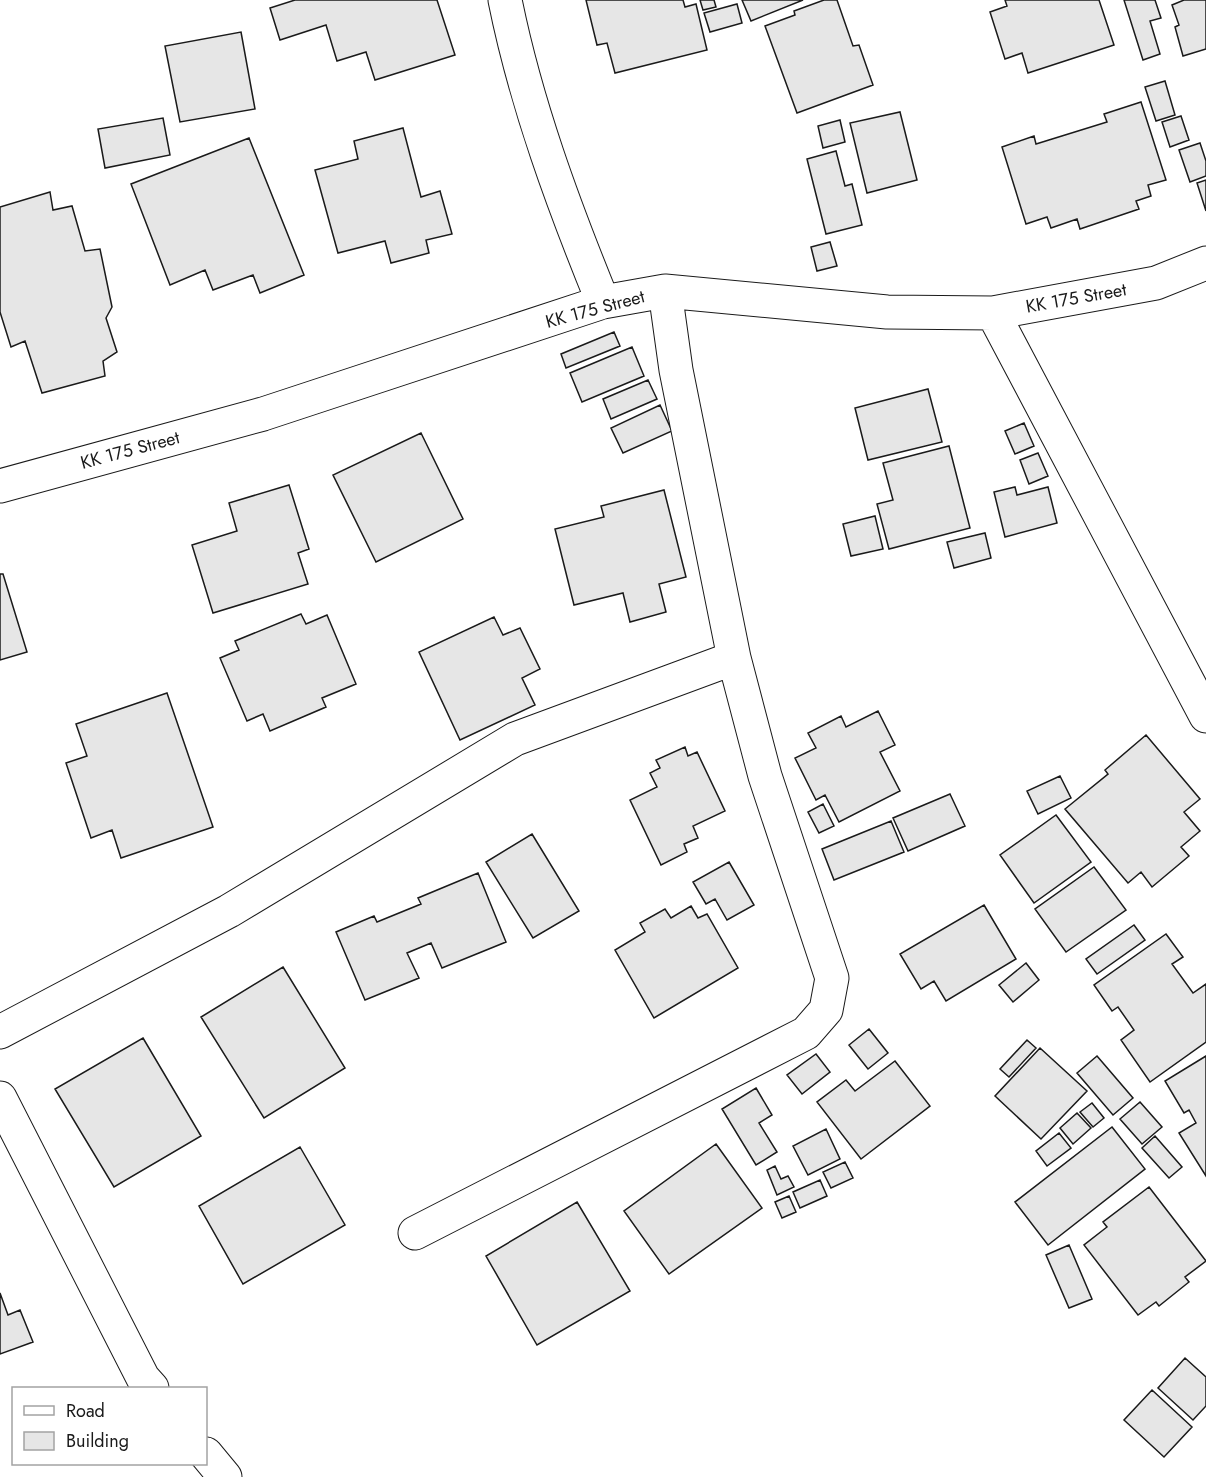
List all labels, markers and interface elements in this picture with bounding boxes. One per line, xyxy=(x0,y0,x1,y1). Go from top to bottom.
street label: KK 175 Street xyxy=(1024,276,1129,320)
street label: KK 175 Street xyxy=(542,283,648,335)
street label: KK 175 Street xyxy=(77,424,183,476)
legend xyxy=(12,1387,207,1465)
text: Road xyxy=(66,1398,105,1424)
text: Building xyxy=(66,1428,129,1454)

